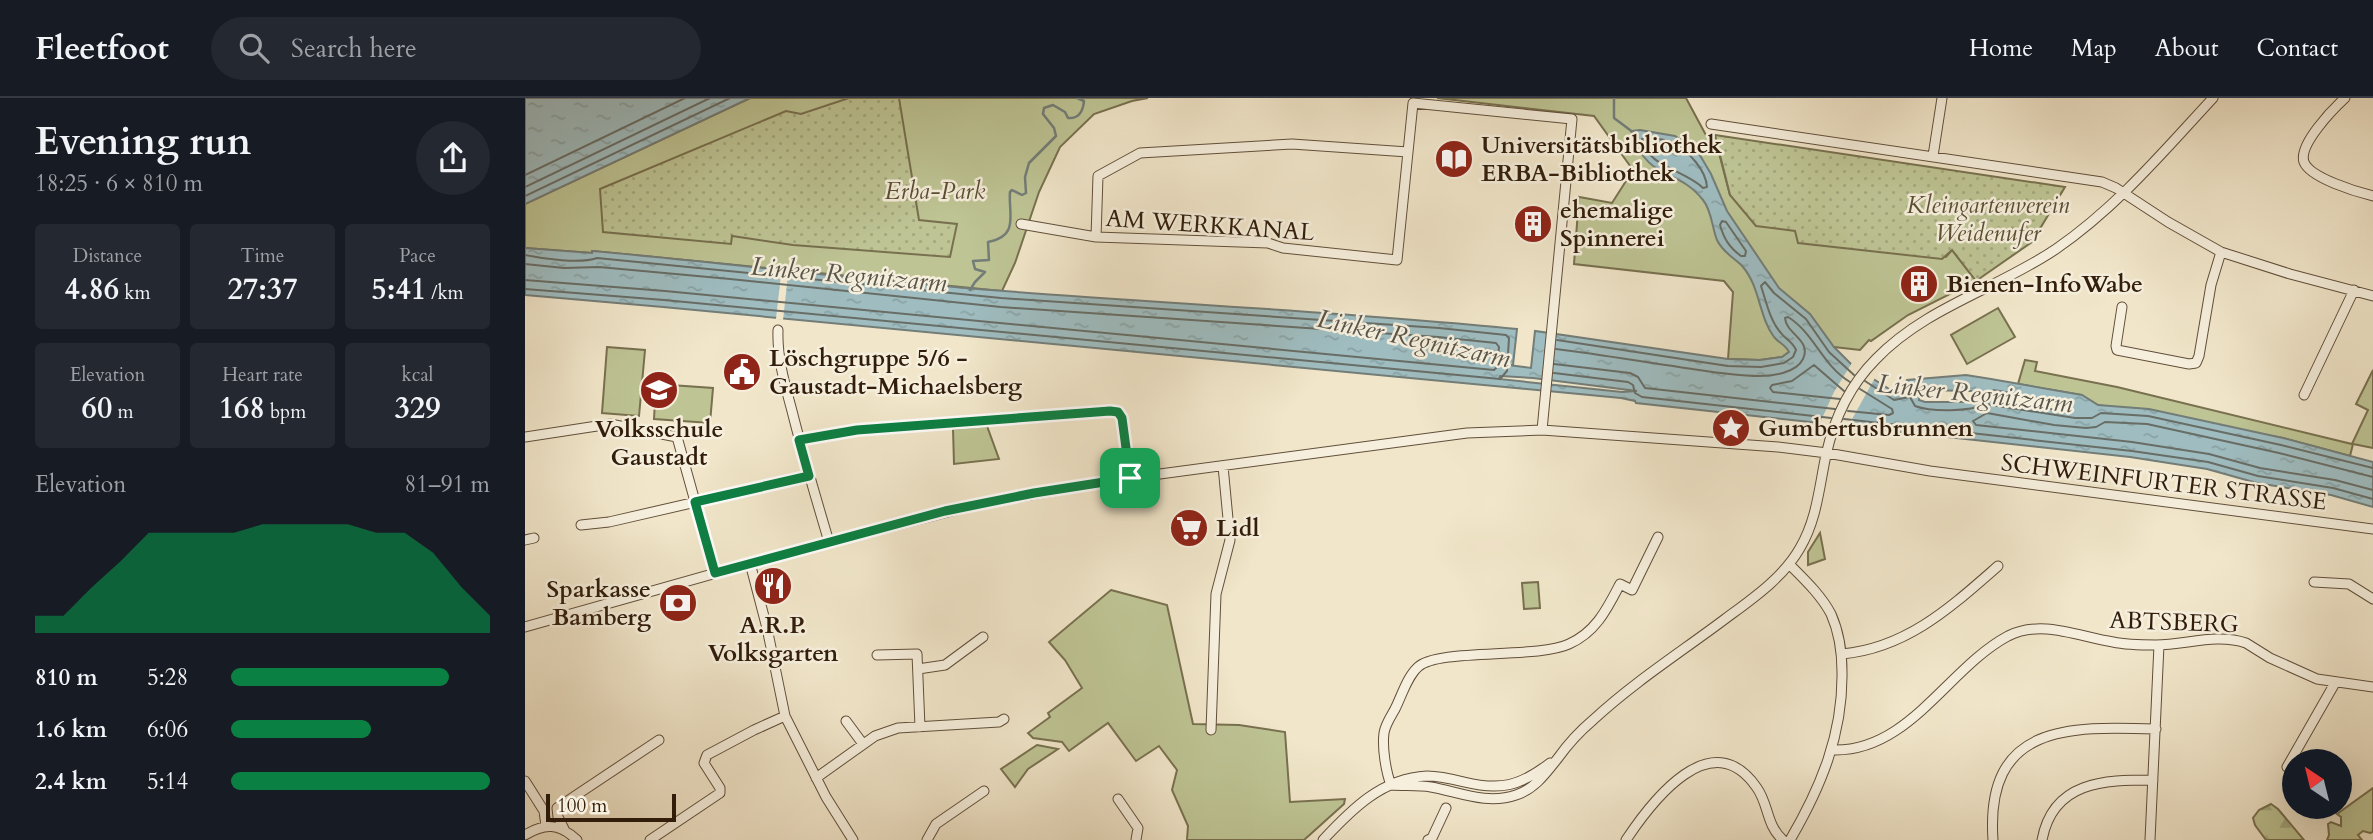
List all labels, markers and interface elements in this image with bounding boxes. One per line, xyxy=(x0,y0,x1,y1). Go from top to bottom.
search box xyxy=(211,17,701,80)
text: Fleetfoot xyxy=(35,26,169,71)
icon: search xyxy=(235,29,273,67)
text: Search here xyxy=(291,31,417,66)
text: Home xyxy=(1969,32,2033,65)
text: Map xyxy=(2071,32,2117,65)
text: About xyxy=(2155,32,2219,65)
text: Contact xyxy=(2257,32,2338,65)
text: Evening run xyxy=(35,116,251,168)
button: share xyxy=(416,121,490,195)
place label: Universitätsbibliothek ERBA-Bibliothek xyxy=(1481,129,1722,190)
library icon: Universitätsbibliothek ERBA-Bibliothek xyxy=(1433,138,1475,180)
text: 18:25 · 6 × 810 m xyxy=(35,168,203,199)
park label: Erba-Park xyxy=(885,175,985,208)
park label: Kleingartenverein Weidenufer xyxy=(1907,189,2070,250)
place label: ehemalige Spinnerei xyxy=(1560,194,1674,255)
street label: AM WERKKANAL xyxy=(1105,202,1316,249)
building icon: ehemalige Spinnerei xyxy=(1512,203,1554,245)
text: Distance xyxy=(73,243,142,269)
text: Time xyxy=(241,243,284,269)
text: Pace xyxy=(399,243,436,269)
water label: Linker Regnitzarm xyxy=(749,248,949,301)
building icon: Bienen-InfoWabe xyxy=(1898,263,1940,305)
place label: Bienen-InfoWabe xyxy=(1946,268,2143,301)
text: 4.86 xyxy=(64,269,119,310)
text: 27:37 xyxy=(227,269,298,310)
text: 5:41 xyxy=(371,269,426,310)
text: km xyxy=(119,280,151,306)
text: /km xyxy=(426,280,464,306)
water label: Linker Regnitzarm xyxy=(1314,301,1514,376)
place label: Löschgruppe 5/6 - Gaustadt-Michaelsberg xyxy=(769,342,1023,403)
public building icon: Löschgruppe 5/6 - Gaustadt-Michaelsberg xyxy=(721,351,763,393)
text: Elevation xyxy=(70,362,145,388)
text: Heart rate xyxy=(222,362,303,388)
text: kcal xyxy=(402,362,433,388)
water label: Linker Regnitzarm xyxy=(1875,366,2075,421)
school or university icon: Volksschule Gaustadt xyxy=(638,369,680,411)
text: 60 xyxy=(82,388,112,429)
text: 168 xyxy=(219,388,265,429)
text: 329 xyxy=(394,388,441,429)
text: m xyxy=(112,399,133,425)
text: bpm xyxy=(265,399,306,425)
place icon: Gumbertusbrunnen xyxy=(1710,407,1752,449)
place label: Gumbertusbrunnen xyxy=(1758,412,1974,445)
place label: Volksschule Gaustadt xyxy=(595,413,723,474)
street label: SCHWEINFURTER STRASSE xyxy=(1999,446,2329,519)
pin xyxy=(1100,448,1160,508)
icon: arrive xyxy=(1111,459,1149,497)
text: Elevation xyxy=(35,469,126,500)
text: 81–91 m xyxy=(405,469,490,500)
supermarket icon: Lidl xyxy=(1168,507,1210,549)
place label: Lidl xyxy=(1216,512,1260,545)
restaurant icon: A.R.P. Volksgarten xyxy=(752,565,794,607)
place label: Sparkasse Bamberg xyxy=(546,573,652,634)
bank icon: Sparkasse Bamberg xyxy=(657,582,699,624)
street label: ABTSBERG xyxy=(2109,604,2239,641)
place label: A.R.P. Volksgarten xyxy=(708,609,839,670)
text: 810 m xyxy=(35,662,98,693)
text: 5:28 xyxy=(147,662,188,693)
text: 1.6 km xyxy=(35,714,107,745)
text: 6:06 xyxy=(147,714,188,745)
north arrow xyxy=(2282,749,2352,819)
map controls xyxy=(2282,749,2352,819)
text: 2.4 km xyxy=(35,766,107,797)
text: 5:14 xyxy=(147,766,188,797)
scale bar xyxy=(546,791,675,823)
text: 100 m xyxy=(557,793,607,819)

